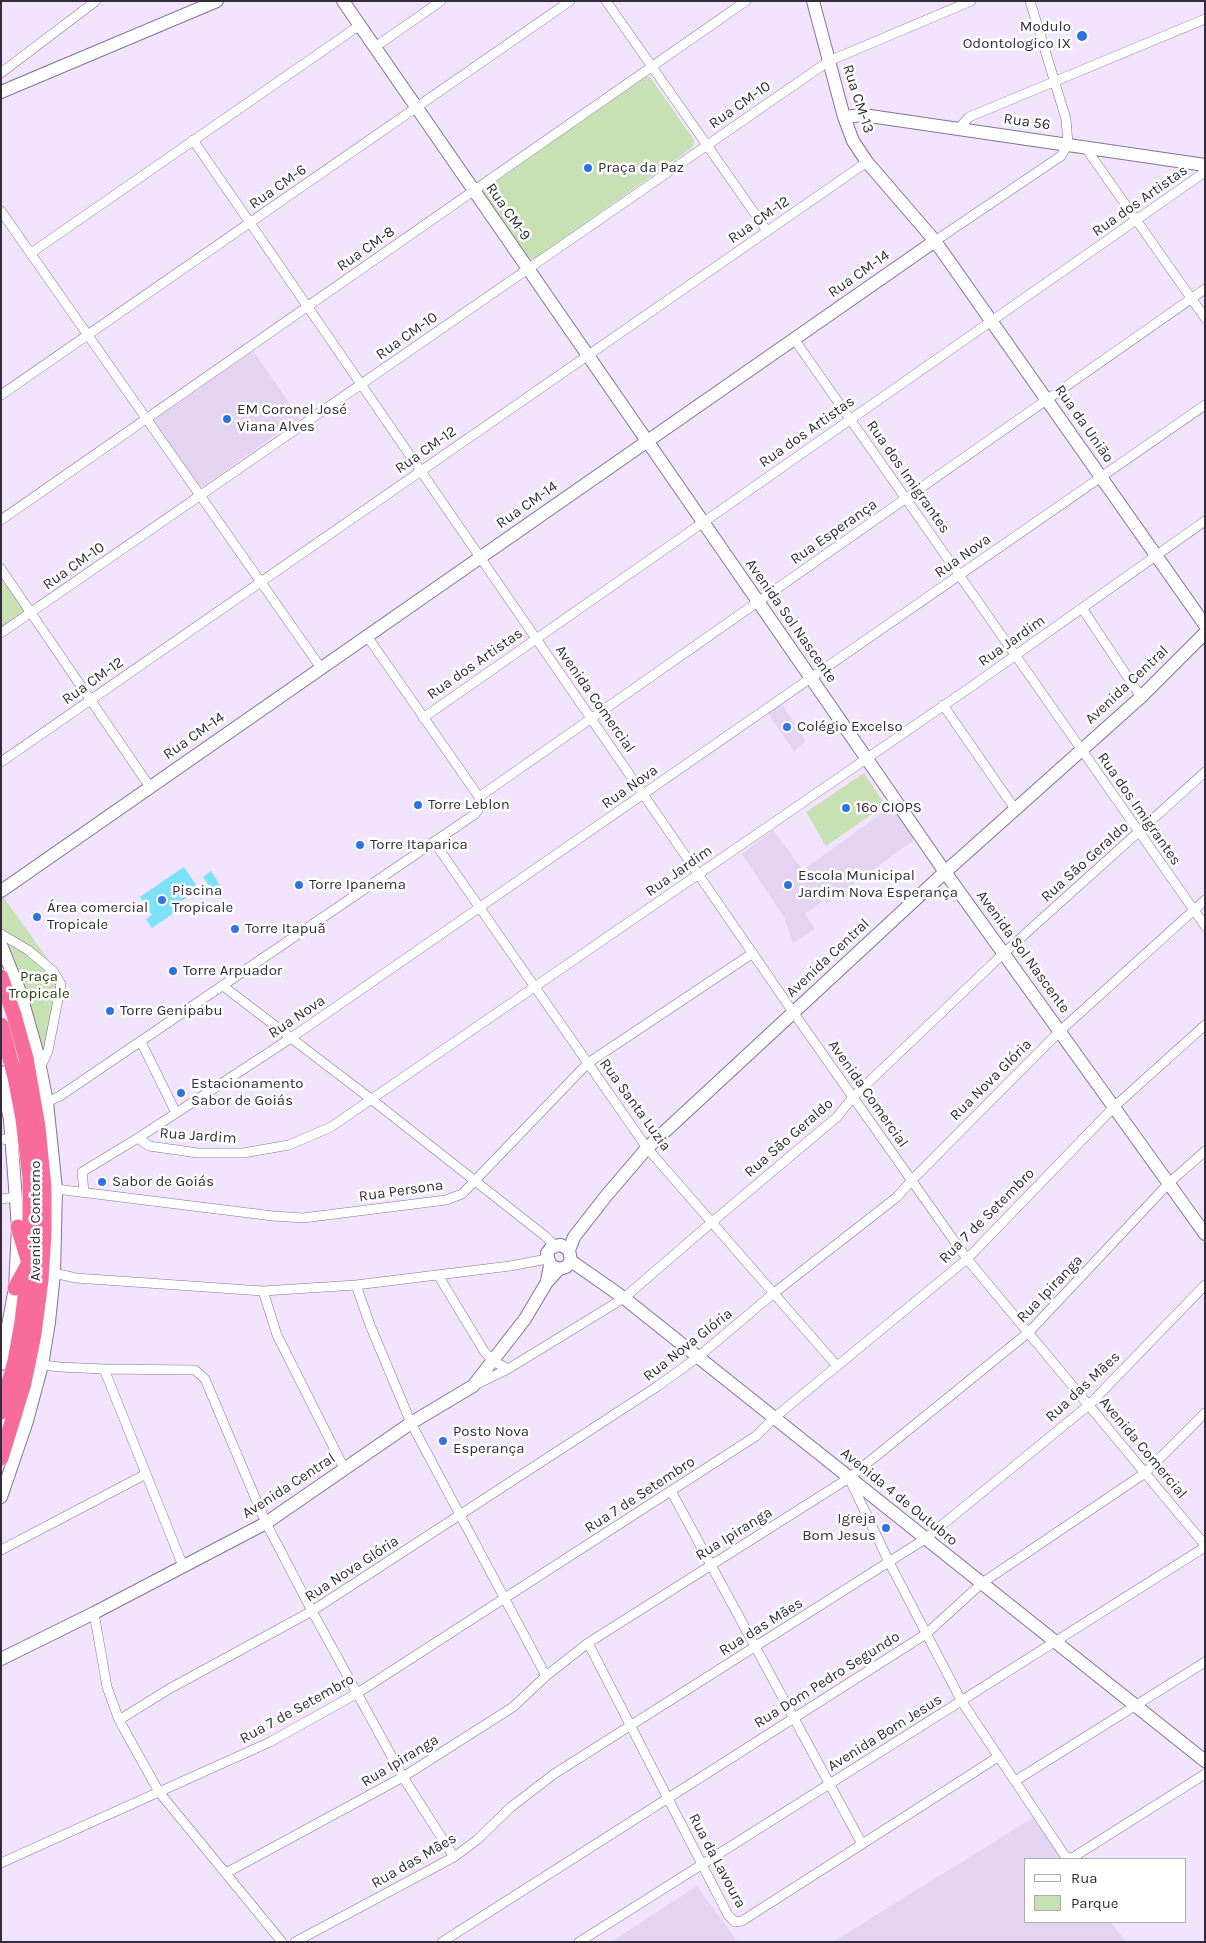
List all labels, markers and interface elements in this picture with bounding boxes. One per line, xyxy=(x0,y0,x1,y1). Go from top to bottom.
place label: Modulo Odontologico IX xyxy=(963,18,1071,53)
marker: Modulo Odontologico IX xyxy=(1075,29,1089,43)
street label: Rua CM-13 xyxy=(838,62,878,136)
street label: Rua CM-10 xyxy=(706,77,774,133)
street label: Rua 56 xyxy=(1002,110,1052,134)
place label: Praça da Paz xyxy=(598,159,684,177)
street label: Rua CM-6 xyxy=(246,161,310,213)
street label: Rua dos Artistas xyxy=(1089,161,1191,241)
marker: Praça da Paz xyxy=(582,162,594,174)
street label: Rua CM-9 xyxy=(482,180,534,244)
street label: Rua CM-12 xyxy=(725,192,793,248)
street label: Rua CM-8 xyxy=(334,223,398,275)
street label: Rua CM-14 xyxy=(825,246,893,302)
street label: Rua CM-10 xyxy=(373,308,441,364)
street label: Rua da União xyxy=(1051,382,1117,466)
street label: Rua dos Artistas xyxy=(756,392,858,472)
place label: EM Coronel José Viana Alves xyxy=(237,401,347,436)
marker: EM Coronel José Viana Alves xyxy=(221,413,233,425)
street label: Rua dos Imigrantes xyxy=(862,417,954,537)
street label: Rua CM-12 xyxy=(392,422,460,478)
street label: Rua CM-14 xyxy=(493,477,561,533)
street label: Rua Esperança xyxy=(787,495,881,569)
street label: Rua Nova xyxy=(931,530,995,582)
street label: Rua CM-10 xyxy=(40,538,108,594)
street label: Avenida Sol Nascente xyxy=(741,556,841,686)
street label: Rua Jardim xyxy=(975,611,1049,671)
street label: Rua dos Artistas xyxy=(424,624,526,704)
street label: Avenida Comercial xyxy=(551,642,639,756)
street label: Avenida Central xyxy=(1082,642,1172,728)
street label: Rua CM-12 xyxy=(59,653,127,709)
street label: Rua CM-14 xyxy=(160,708,228,764)
place label: Colégio Excelso xyxy=(797,718,903,736)
marker: Colégio Excelso xyxy=(781,721,793,733)
street label: Rua dos Imigrantes xyxy=(1093,749,1185,869)
street label: Rua Nova xyxy=(598,761,662,813)
place label: Torre Leblon xyxy=(428,796,510,814)
marker: Torre Leblon xyxy=(412,799,424,811)
place label: 16º CIOPS xyxy=(856,799,922,817)
marker: 16º CIOPS xyxy=(840,802,852,814)
street label: Rua São Geraldo xyxy=(1038,818,1132,906)
place label: Torre Itaparica xyxy=(370,836,468,854)
marker: Torre Itaparica xyxy=(354,839,366,851)
street label: Rua Jardim xyxy=(642,841,716,901)
place label: Escola Municipal Jardim Nova Esperança xyxy=(798,867,958,902)
place label: Torre Ipanema xyxy=(309,876,406,894)
marker: Torre Ipanema xyxy=(293,879,305,891)
marker: Escola Municipal Jardim Nova Esperança xyxy=(782,879,794,891)
place label: Piscina Tropicale xyxy=(172,882,233,917)
street label: Avenida Sol Nascente xyxy=(973,887,1073,1017)
marker: Piscina Tropicale xyxy=(156,894,168,906)
place label: Área comercial Tropicale xyxy=(47,899,148,934)
marker: Área comercial Tropicale xyxy=(31,911,43,923)
street label: Avenida Central xyxy=(783,915,873,1001)
place label: Torre Itapuã xyxy=(245,920,326,938)
marker: Torre Itapuã xyxy=(229,923,241,935)
place label: Torre Arpuador xyxy=(183,962,282,980)
marker: Torre Arpuador xyxy=(167,965,179,977)
park label: Praça Tropicale xyxy=(8,968,70,1003)
street label: Rua Nova xyxy=(265,992,329,1042)
place label: Torre Genipabu xyxy=(120,1002,223,1020)
marker: Torre Genipabu xyxy=(104,1005,116,1017)
street label: Rua Nova Glória xyxy=(946,1035,1036,1125)
street label: Avenida Comercial xyxy=(824,1037,912,1151)
street label: Rua Santa Luzia xyxy=(595,1055,675,1155)
place label: Estacionamento Sabor de Goiás xyxy=(191,1075,304,1110)
marker: Estacionamento Sabor de Goiás xyxy=(175,1087,187,1099)
street label: Rua São Geraldo xyxy=(741,1095,837,1181)
street label: Rua Jardim xyxy=(159,1124,237,1148)
street label: Avenida Contorno xyxy=(27,1161,45,1281)
street label: Rua 7 de Setembro xyxy=(936,1165,1038,1267)
place label: Sabor de Goiás xyxy=(112,1173,214,1191)
marker: Sabor de Goiás xyxy=(96,1176,108,1188)
street label: Rua Persona xyxy=(358,1176,444,1206)
street label: Rua Ipiranga xyxy=(1013,1251,1087,1327)
street label: Rua Nova Glória xyxy=(640,1305,736,1385)
street label: Rua das Mães xyxy=(1042,1348,1124,1426)
street label: Avenida Comercial xyxy=(1095,1394,1191,1502)
place label: Posto Nova Esperança xyxy=(453,1423,529,1458)
marker: Posto Nova Esperança xyxy=(437,1435,449,1447)
street label: Avenida 4 de Outubro xyxy=(837,1444,961,1550)
street label: Avenida Central xyxy=(239,1449,339,1523)
street label: Rua 7 de Setembro xyxy=(582,1453,698,1537)
street label: Rua Ipiranga xyxy=(692,1503,776,1565)
place label: Igreja Bom Jesus xyxy=(802,1510,876,1545)
marker: Igreja Bom Jesus xyxy=(880,1522,892,1534)
street label: Rua Nova Glória xyxy=(302,1532,402,1606)
street label: Rua das Mães xyxy=(716,1594,806,1660)
street label: Rua Dom Pedro Segundo xyxy=(751,1628,903,1732)
street label: Rua 7 de Setembro xyxy=(237,1670,357,1748)
street label: Avenida Bom Jesus xyxy=(824,1691,946,1775)
street label: Rua Ipiranga xyxy=(358,1731,442,1791)
street label: Rua da Lavoura xyxy=(685,1811,749,1911)
street label: Rua das Mães xyxy=(368,1829,460,1893)
legend xyxy=(1024,1858,1186,1923)
text: Rua xyxy=(1071,1869,1098,1887)
text: Parque xyxy=(1071,1894,1119,1912)

